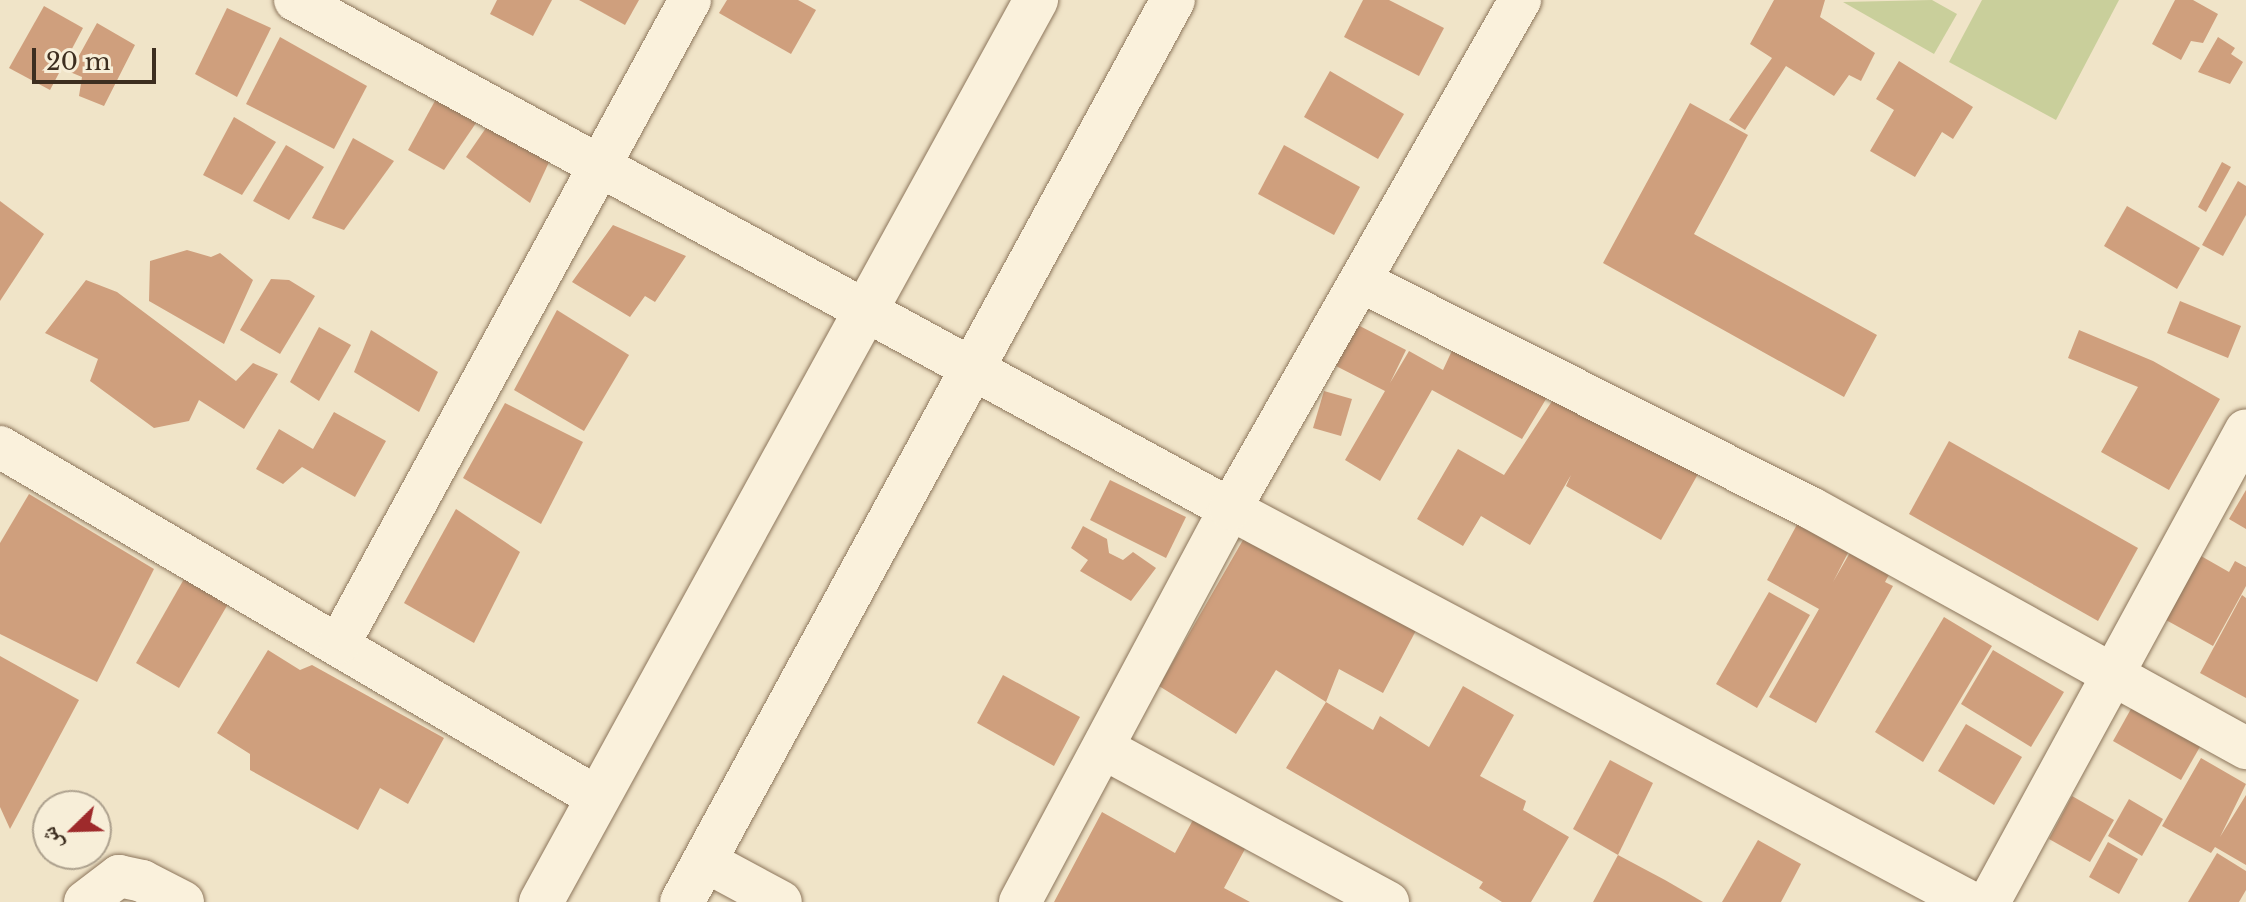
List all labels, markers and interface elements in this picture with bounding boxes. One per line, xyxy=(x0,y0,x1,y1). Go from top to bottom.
scale bar xyxy=(36,32,160,82)
text: 20 m xyxy=(46,47,111,76)
north arrow xyxy=(32,790,112,870)
text: ش xyxy=(34,823,68,855)

